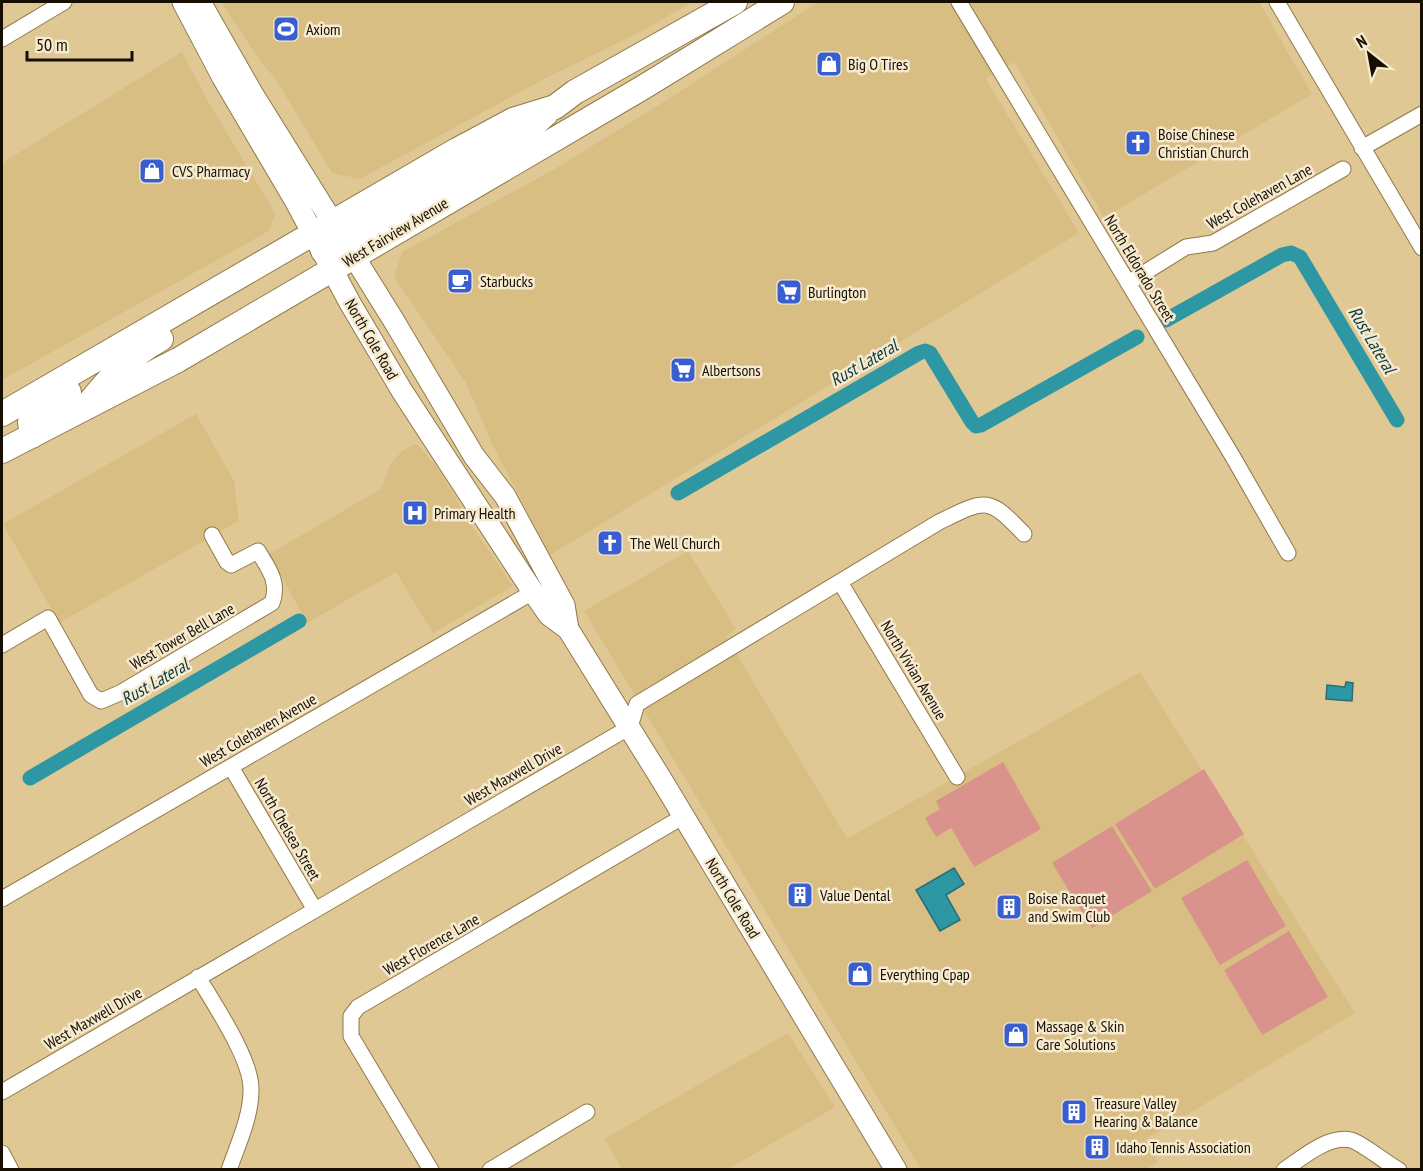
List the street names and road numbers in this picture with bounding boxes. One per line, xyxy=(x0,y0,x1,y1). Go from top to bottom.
street label: West Colehaven Lane xyxy=(1203,159,1315,233)
street label: West Fairview Avenue xyxy=(339,193,451,271)
street label: North Eldorado Street xyxy=(1100,211,1180,325)
street label: North Cole Road xyxy=(341,295,403,383)
street label: West Tower Bell Lane xyxy=(126,598,238,674)
street label: North Vivian Avenue xyxy=(877,617,951,723)
street label: West Colehaven Avenue xyxy=(196,689,320,771)
street label: West Maxwell Drive xyxy=(461,738,565,810)
street label: North Chelsea Street xyxy=(251,774,326,884)
street label: North Cole Road xyxy=(701,854,765,942)
street label: West Florence Lane xyxy=(380,909,482,979)
street label: West Maxwell Drive xyxy=(41,982,145,1054)

